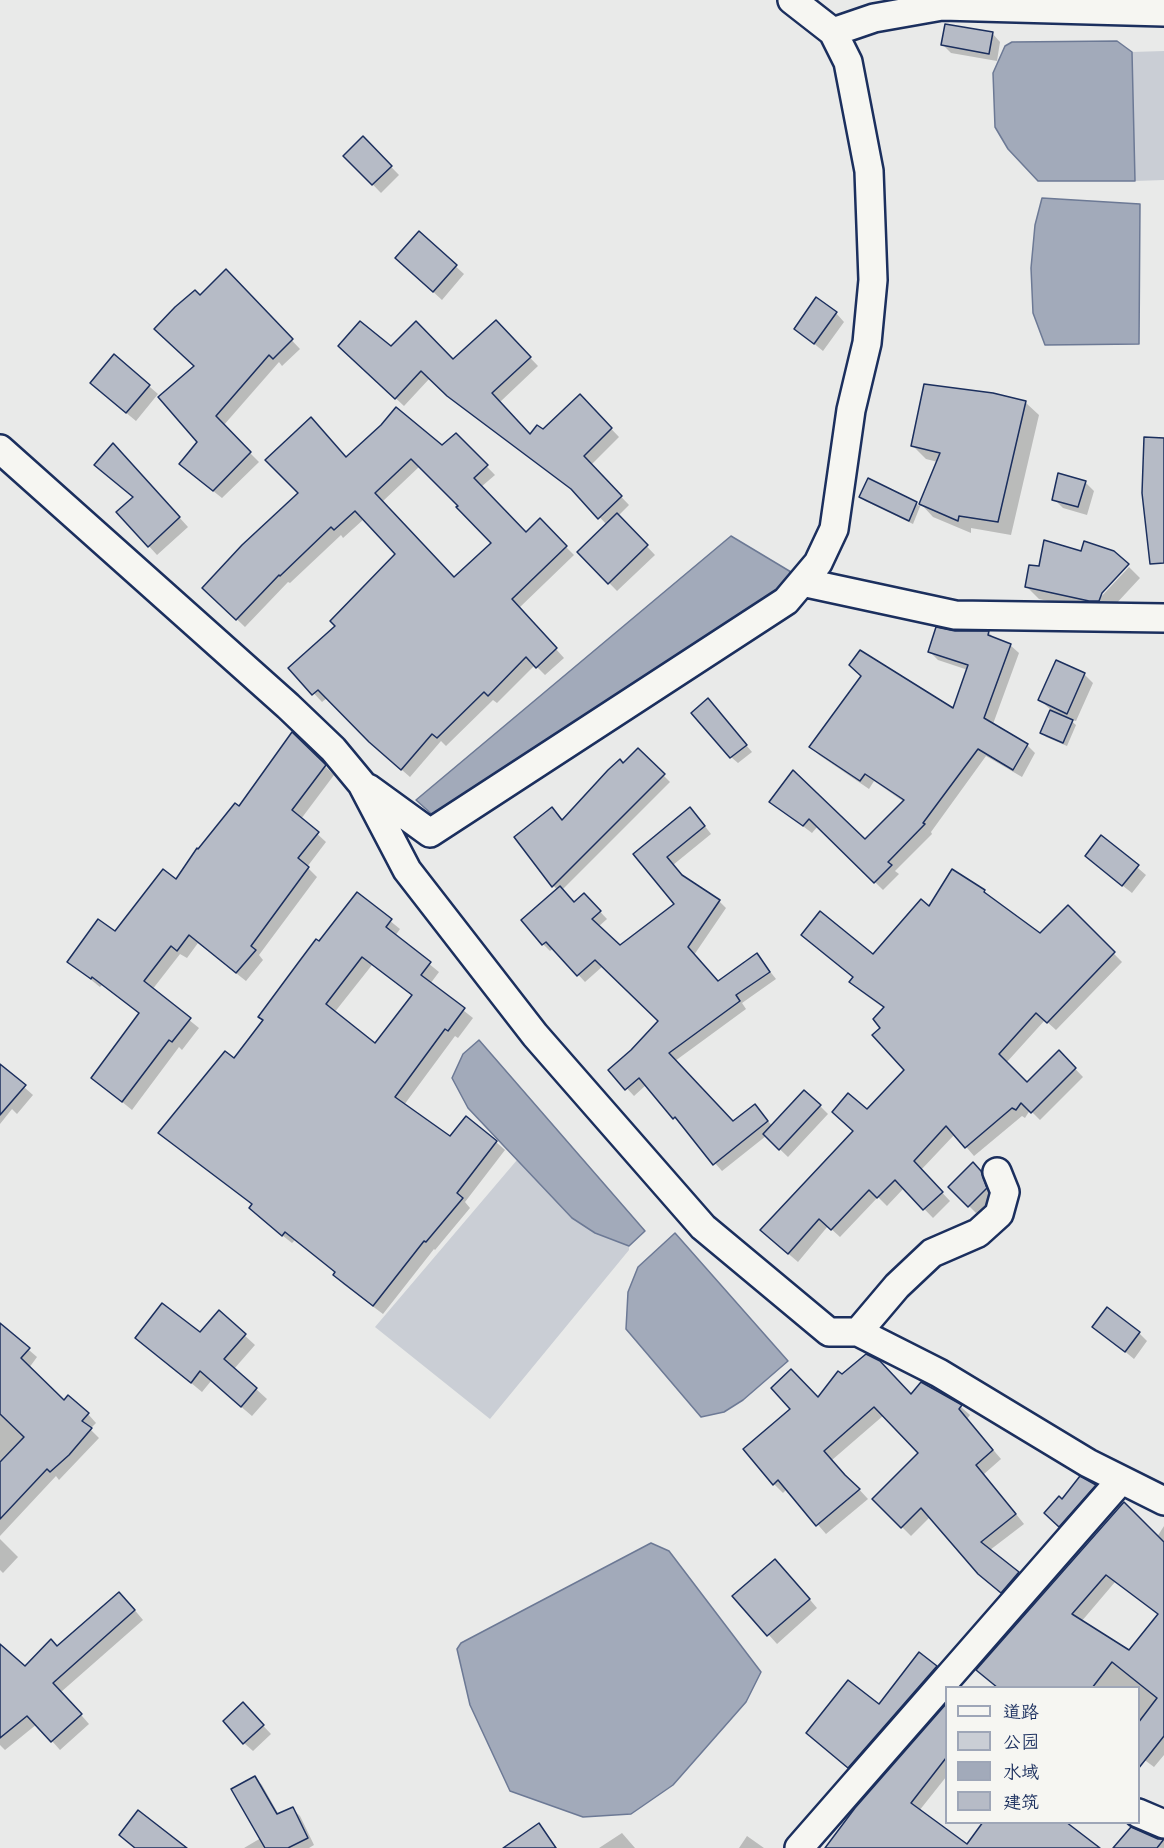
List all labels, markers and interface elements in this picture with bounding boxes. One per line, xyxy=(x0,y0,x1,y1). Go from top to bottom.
legend xyxy=(945,1686,1140,1824)
text: 道路 xyxy=(1003,1701,1039,1723)
text: 公园 xyxy=(1003,1731,1039,1753)
text: 水域 xyxy=(1003,1761,1039,1783)
text: 建筑 xyxy=(1003,1791,1039,1813)

